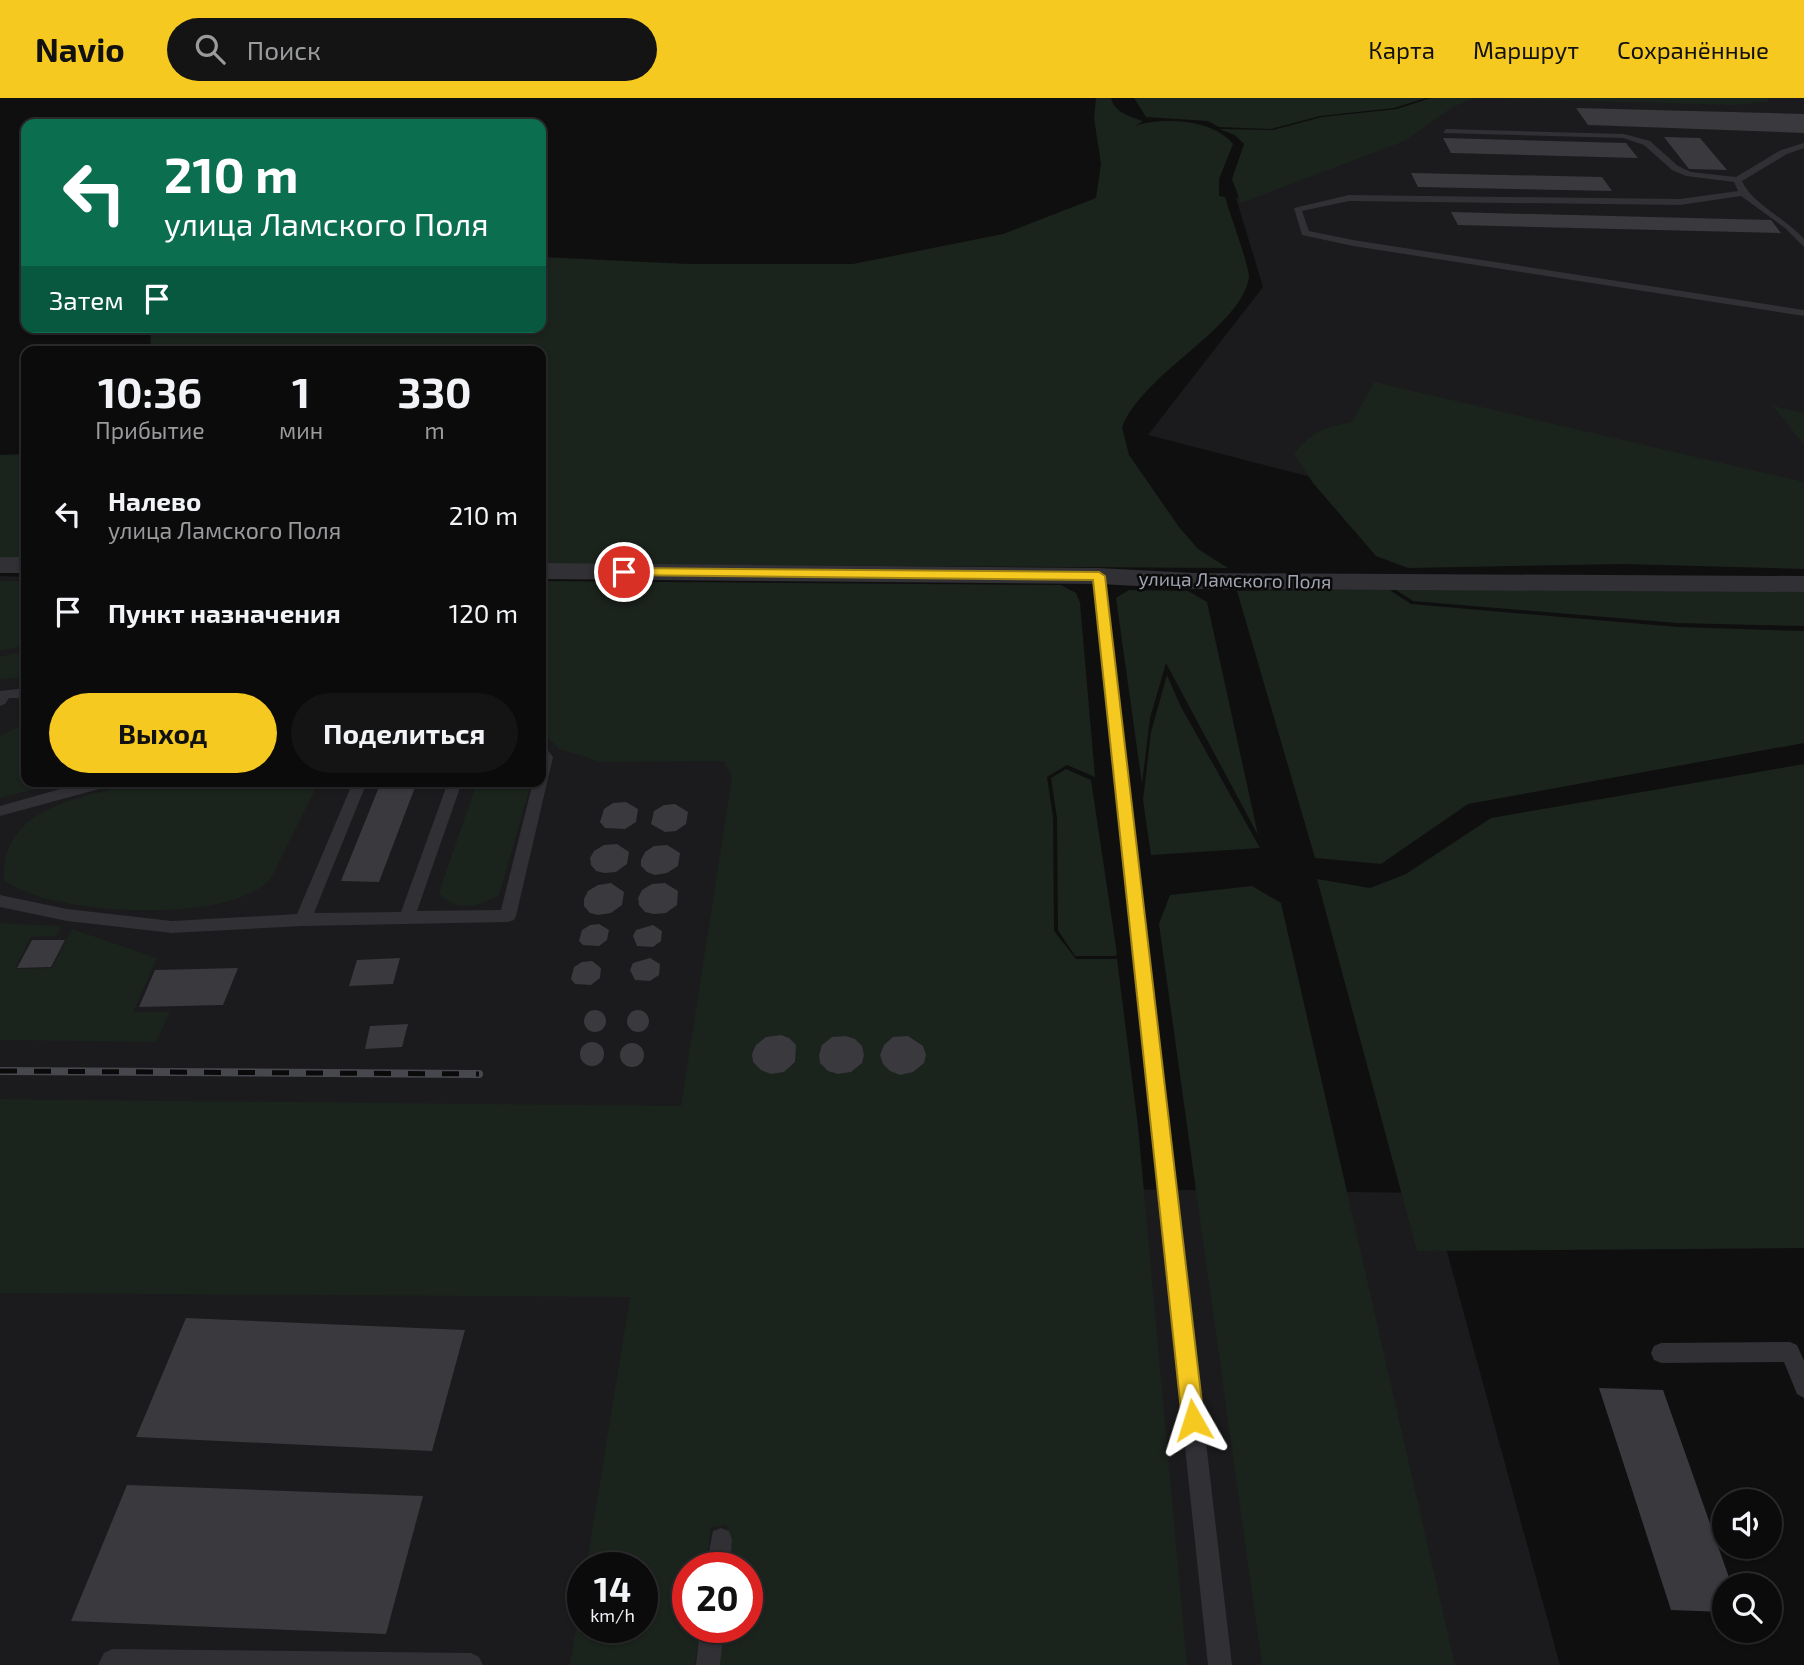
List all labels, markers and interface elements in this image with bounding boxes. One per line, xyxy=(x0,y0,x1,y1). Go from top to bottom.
search box xyxy=(167,18,657,81)
text: Navio xyxy=(35,29,125,69)
icon: search xyxy=(191,30,229,68)
text: Поиск xyxy=(247,34,321,65)
text: Карта xyxy=(1368,35,1435,64)
text: Маршрут xyxy=(1473,35,1579,64)
text: Сохранённые xyxy=(1617,35,1769,64)
text: 210 m xyxy=(164,144,298,203)
icon: left xyxy=(49,147,140,238)
text: улица Ламского Поля xyxy=(164,204,489,242)
icon: arrive xyxy=(138,280,176,318)
text: Затем xyxy=(49,284,124,315)
text: 10:36 xyxy=(98,366,202,416)
text: 1 xyxy=(292,366,310,416)
text: 330 xyxy=(397,366,472,416)
text: Прибытие xyxy=(95,416,205,444)
text: мин xyxy=(279,416,323,444)
text: m xyxy=(424,416,445,444)
text: Налево xyxy=(108,485,201,516)
icon: left xyxy=(49,495,87,533)
text: 210 m xyxy=(449,499,518,530)
text: улица Ламского Поля xyxy=(108,516,341,544)
pin xyxy=(594,542,654,602)
icon: arrive xyxy=(605,553,643,591)
street label: улица Ламского Поля xyxy=(1138,566,1332,594)
icon: arrive xyxy=(49,593,87,631)
text: Пункт назначения xyxy=(108,597,341,628)
text: 120 m xyxy=(449,597,518,628)
button: Выход xyxy=(49,693,277,773)
button: Поделиться xyxy=(291,693,518,773)
position arrow xyxy=(1156,1383,1230,1457)
map controls xyxy=(1712,1489,1782,1643)
button: sound xyxy=(1712,1489,1782,1559)
speed limit sign: 20 xyxy=(672,1552,763,1643)
text: 14 xyxy=(594,1567,631,1609)
button: search xyxy=(1712,1573,1782,1643)
text: km/h xyxy=(590,1604,635,1626)

